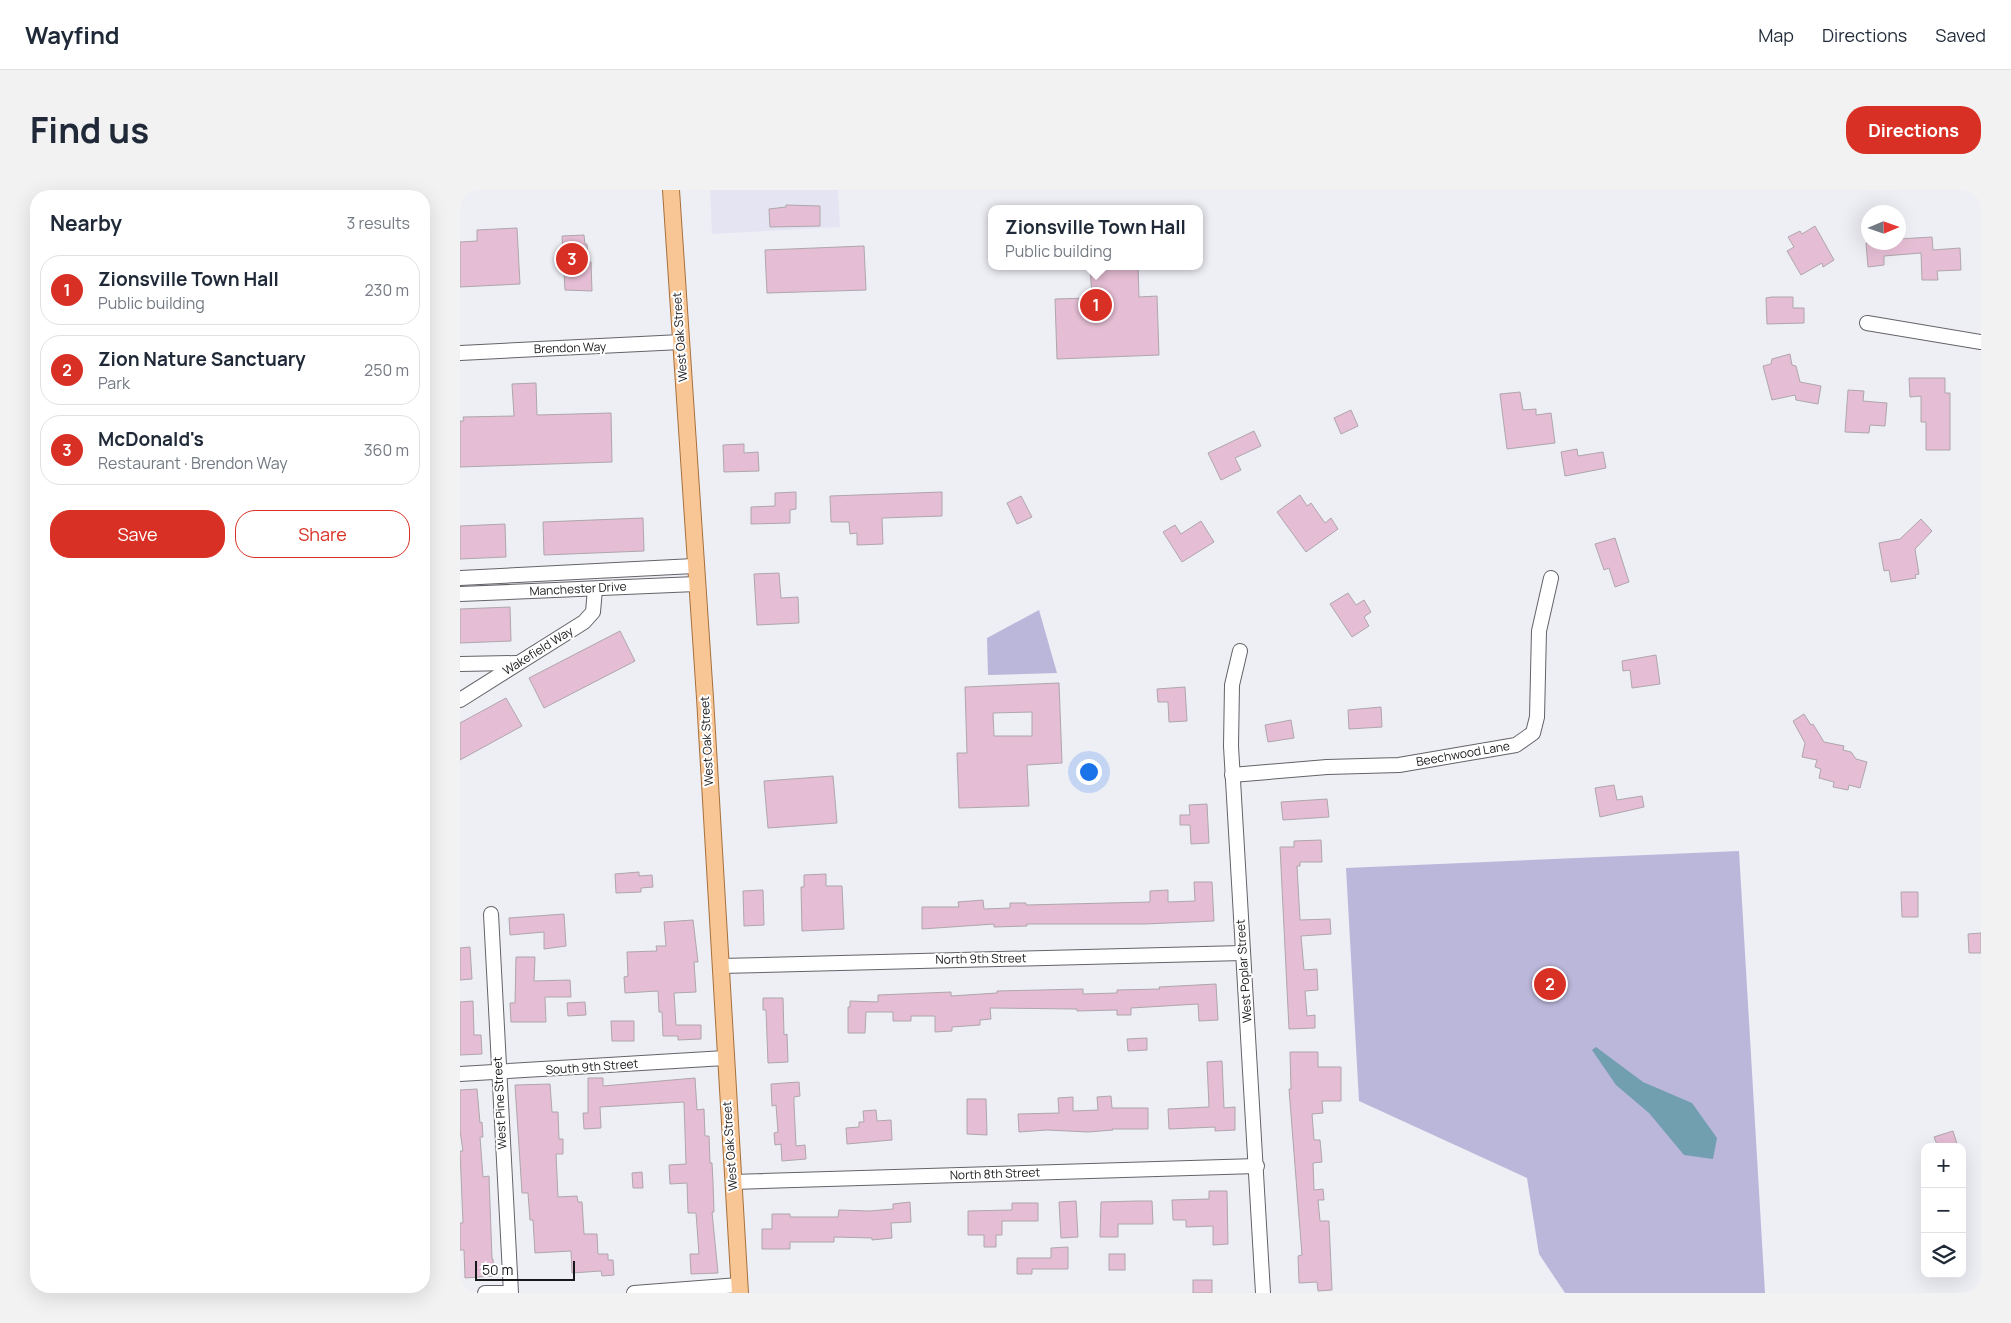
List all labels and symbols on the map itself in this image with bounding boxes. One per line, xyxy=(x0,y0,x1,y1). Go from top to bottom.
north arrow xyxy=(1861,205,1906,250)
pin: 3 xyxy=(556,240,588,278)
pin: 1 xyxy=(1080,286,1112,324)
street label: West Oak Street xyxy=(668,291,691,383)
street label: Brendon Way xyxy=(533,338,607,357)
street label: Manchester Drive xyxy=(529,577,627,600)
street label: Wakefield Way xyxy=(499,622,577,679)
street label: West Oak Street xyxy=(696,695,717,786)
street label: Beechwood Lane xyxy=(1415,737,1511,770)
your location xyxy=(1076,759,1102,785)
street label: West Poplar Street xyxy=(1231,918,1256,1023)
street label: North 9th Street xyxy=(935,949,1027,968)
pin: 2 xyxy=(1534,965,1566,1003)
street label: South 9th Street xyxy=(545,1055,639,1078)
street label: West Pine Street xyxy=(489,1056,510,1150)
street label: West Oak Street xyxy=(718,1100,741,1192)
street label: North 8th Street xyxy=(949,1163,1041,1184)
scale bar xyxy=(475,1258,575,1281)

